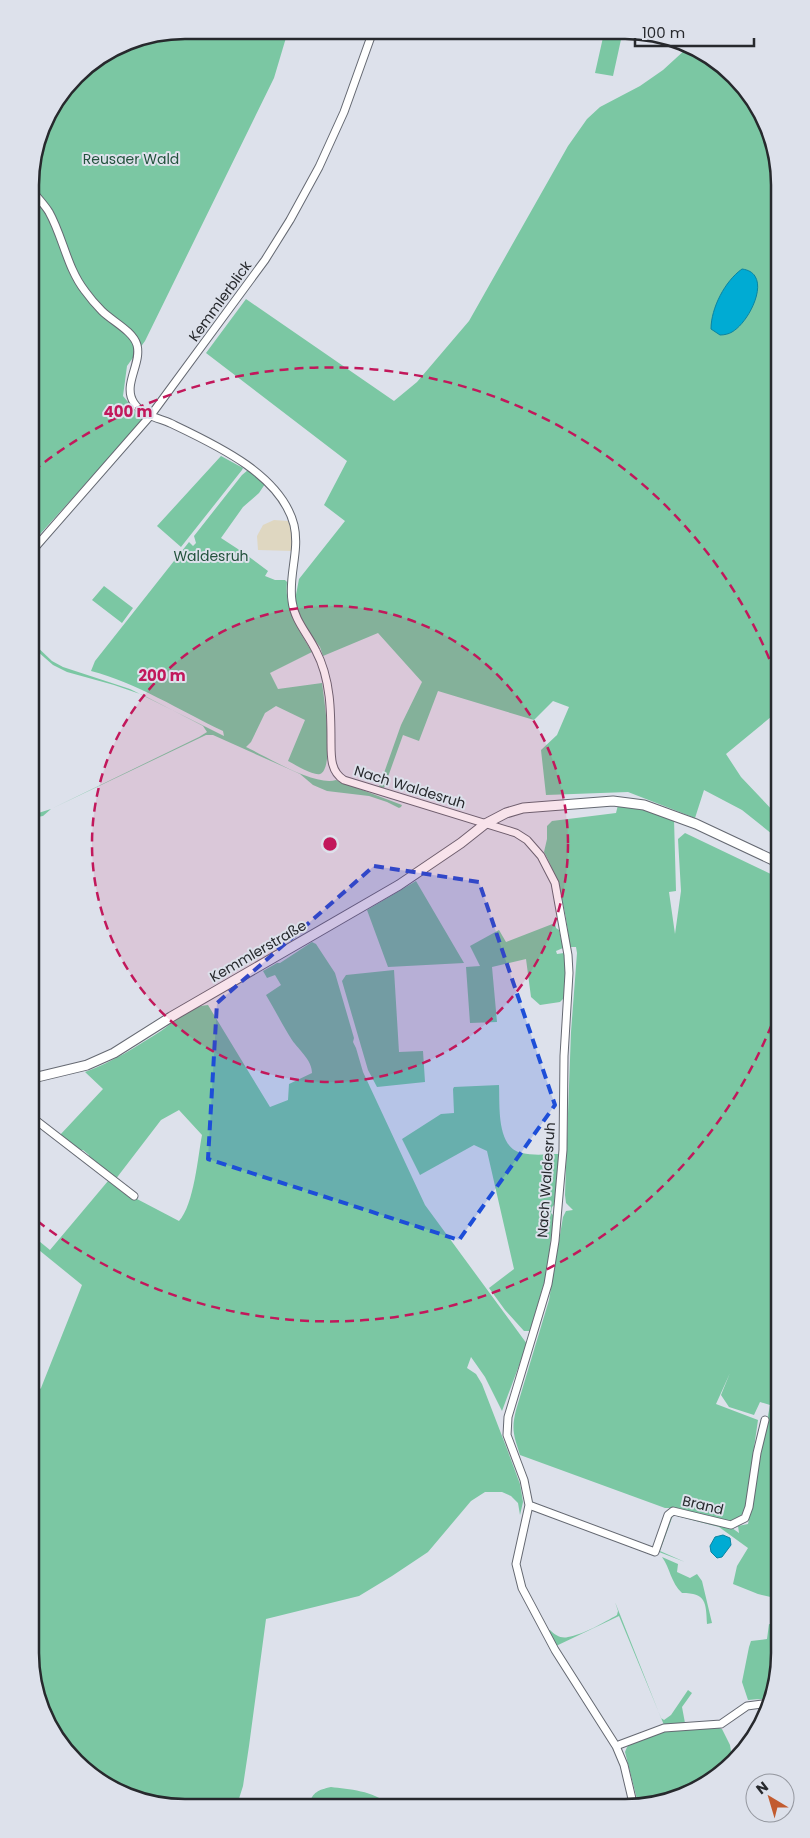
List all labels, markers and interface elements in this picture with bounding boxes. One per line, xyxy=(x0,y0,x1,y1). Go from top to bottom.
scale bar xyxy=(635,15,754,47)
text: 100 m xyxy=(642,22,685,43)
park label: Reusaer Wald xyxy=(83,149,179,169)
street label: Kemmlerblick xyxy=(184,256,257,345)
text: 400 m xyxy=(104,401,153,422)
park label: Waldesruh xyxy=(173,546,249,566)
text: 200 m xyxy=(138,665,186,686)
street label: Nach Waldesruh xyxy=(352,761,468,813)
centre of rings xyxy=(321,835,339,853)
street label: Kemmlerstraße xyxy=(206,915,310,987)
street label: Nach Waldesruh xyxy=(532,1122,560,1238)
street label: Brand xyxy=(680,1491,726,1519)
north arrow xyxy=(745,1773,795,1823)
text: N xyxy=(752,1777,772,1799)

